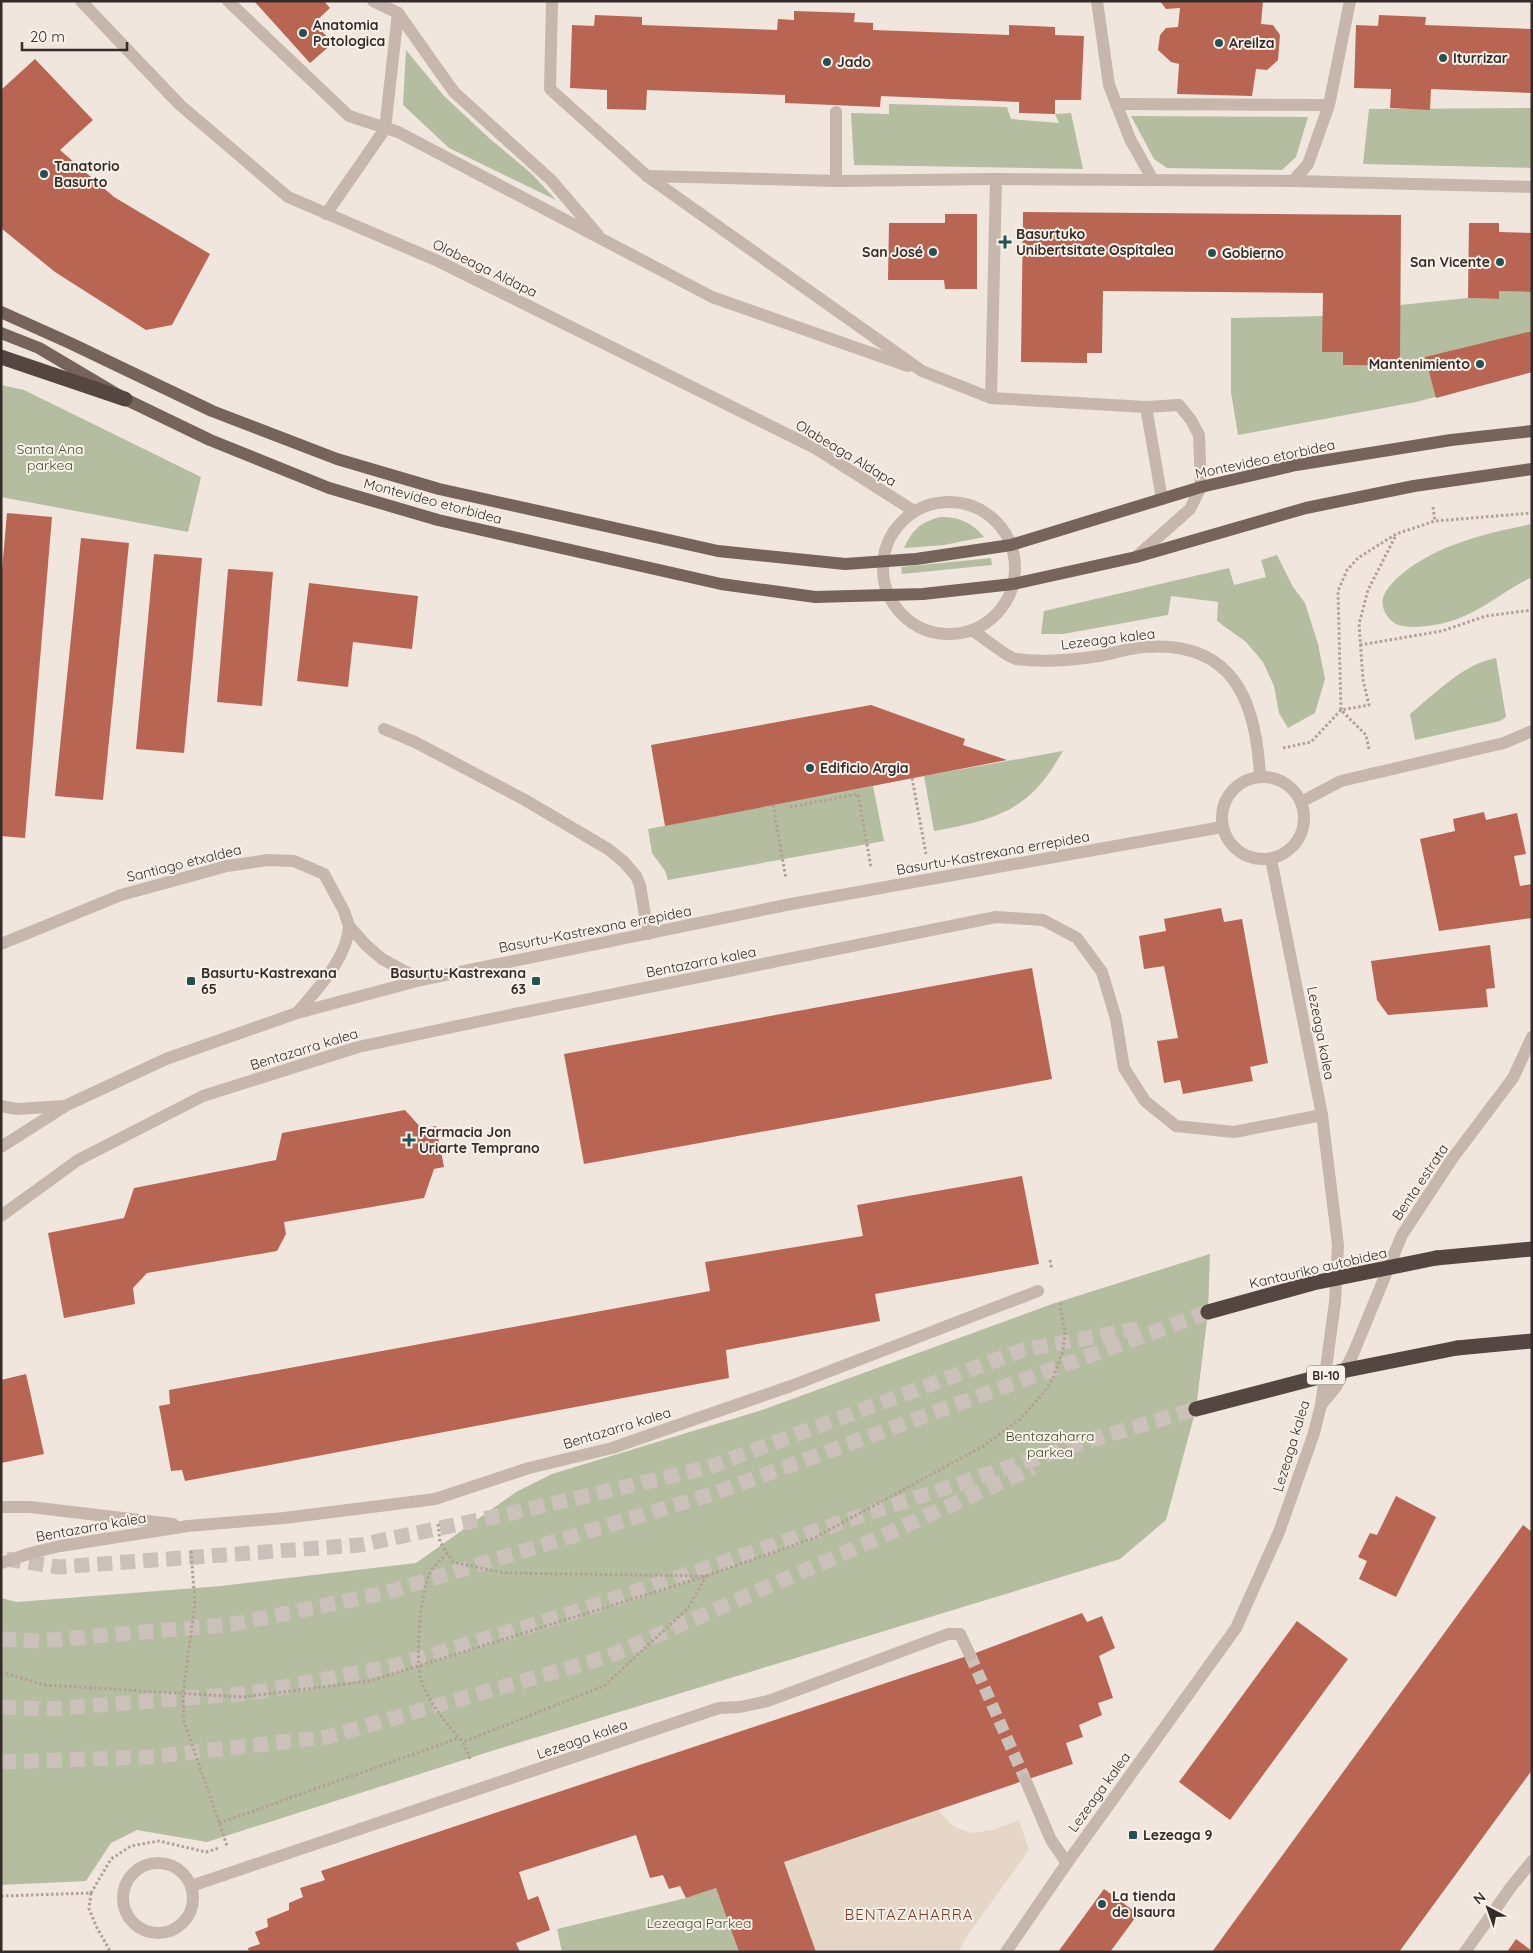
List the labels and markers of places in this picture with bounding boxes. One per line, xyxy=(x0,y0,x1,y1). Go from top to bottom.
place label: Anatomia Patologica xyxy=(313,16,385,50)
marker: Anatomia Patologica xyxy=(297,27,309,39)
place label: Areilza xyxy=(1229,34,1275,52)
marker: Areilza xyxy=(1213,37,1225,49)
place label: Iturrizar xyxy=(1453,49,1508,67)
marker: Iturrizar xyxy=(1437,52,1449,64)
place label: Jado xyxy=(837,53,871,71)
marker: Jado xyxy=(821,56,833,68)
place label: Tanatorio Basurto xyxy=(54,157,120,191)
marker: Tanatorio Basurto xyxy=(38,168,50,180)
place label: Basurtuko Unibertsitate Ospitalea xyxy=(1016,225,1174,259)
marker: Basurtuko Unibertsitate Ospitalea xyxy=(998,235,1012,249)
place label: San José xyxy=(862,243,923,261)
place label: Gobierno xyxy=(1222,244,1284,262)
marker: San José xyxy=(927,246,939,258)
marker: Gobierno xyxy=(1206,247,1218,259)
place label: San Vicente xyxy=(1410,253,1490,271)
marker: San Vicente xyxy=(1494,256,1506,268)
place label: Mantenimiento xyxy=(1369,355,1470,373)
marker: Mantenimiento xyxy=(1474,358,1486,370)
place label: Edificio Argia xyxy=(820,759,909,777)
marker: Edificio Argia xyxy=(804,762,816,774)
place label: Basurtu-Kastrexana 65 xyxy=(201,964,337,998)
place label: Basurtu-Kastrexana 63 xyxy=(390,964,526,998)
marker: Basurtu-Kastrexana 65 xyxy=(185,975,197,987)
marker: Basurtu-Kastrexana 63 xyxy=(530,975,542,987)
place label: Farmacia Jon Uriarte Temprano xyxy=(419,1123,540,1157)
marker: Farmacia Jon Uriarte Temprano xyxy=(403,1134,415,1146)
place label: Lezeaga 9 xyxy=(1143,1826,1212,1844)
marker: Lezeaga 9 xyxy=(1127,1829,1139,1841)
place label: La tienda de Isaura xyxy=(1112,1887,1176,1921)
marker: La tienda de Isaura xyxy=(1096,1898,1108,1910)

